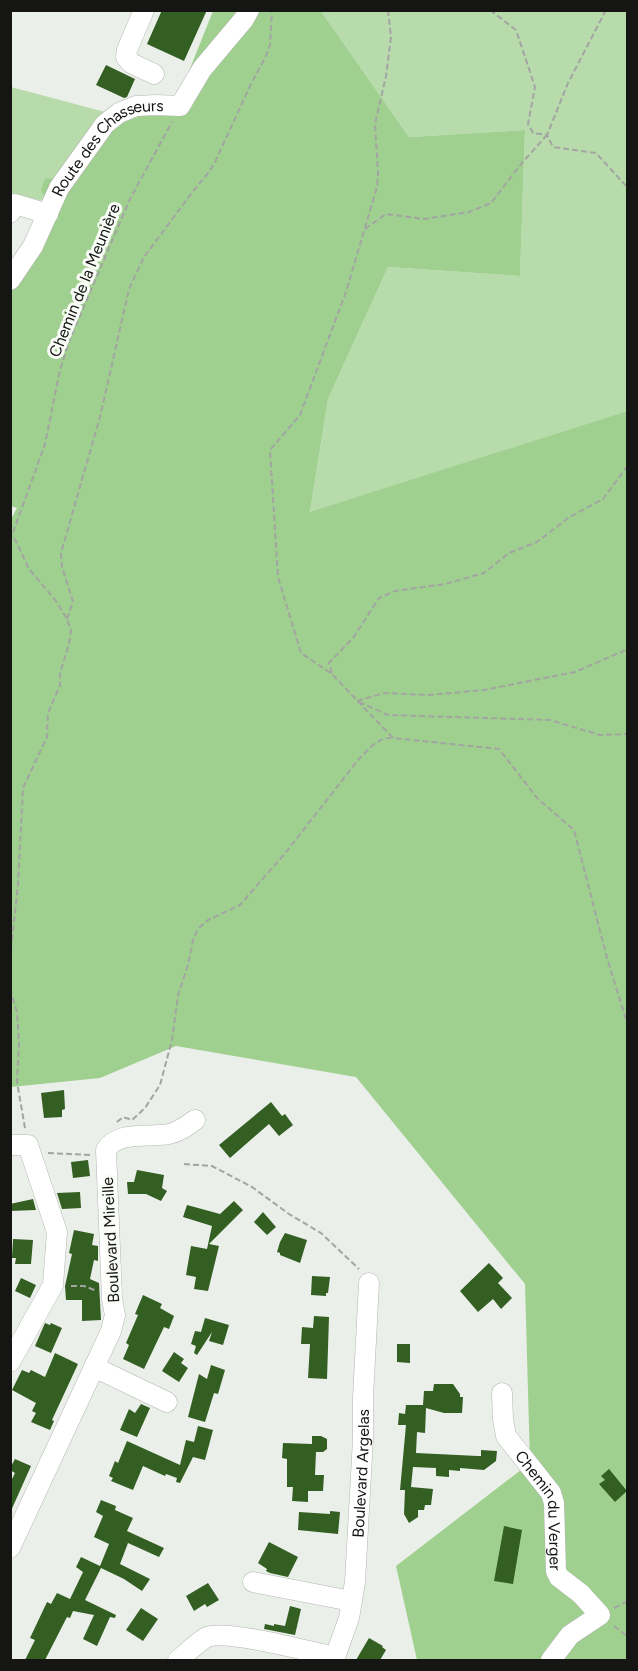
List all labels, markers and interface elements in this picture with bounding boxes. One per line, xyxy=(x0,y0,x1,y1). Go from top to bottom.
street label: Route des Chasseurs xyxy=(48,96,164,199)
street label: Chemin de la Meunière xyxy=(45,200,124,360)
street label: Boulevard Mireille xyxy=(98,1176,123,1303)
street label: Boulevard Argelas xyxy=(349,1409,373,1538)
street label: Chemin du Verger xyxy=(511,1447,565,1571)

